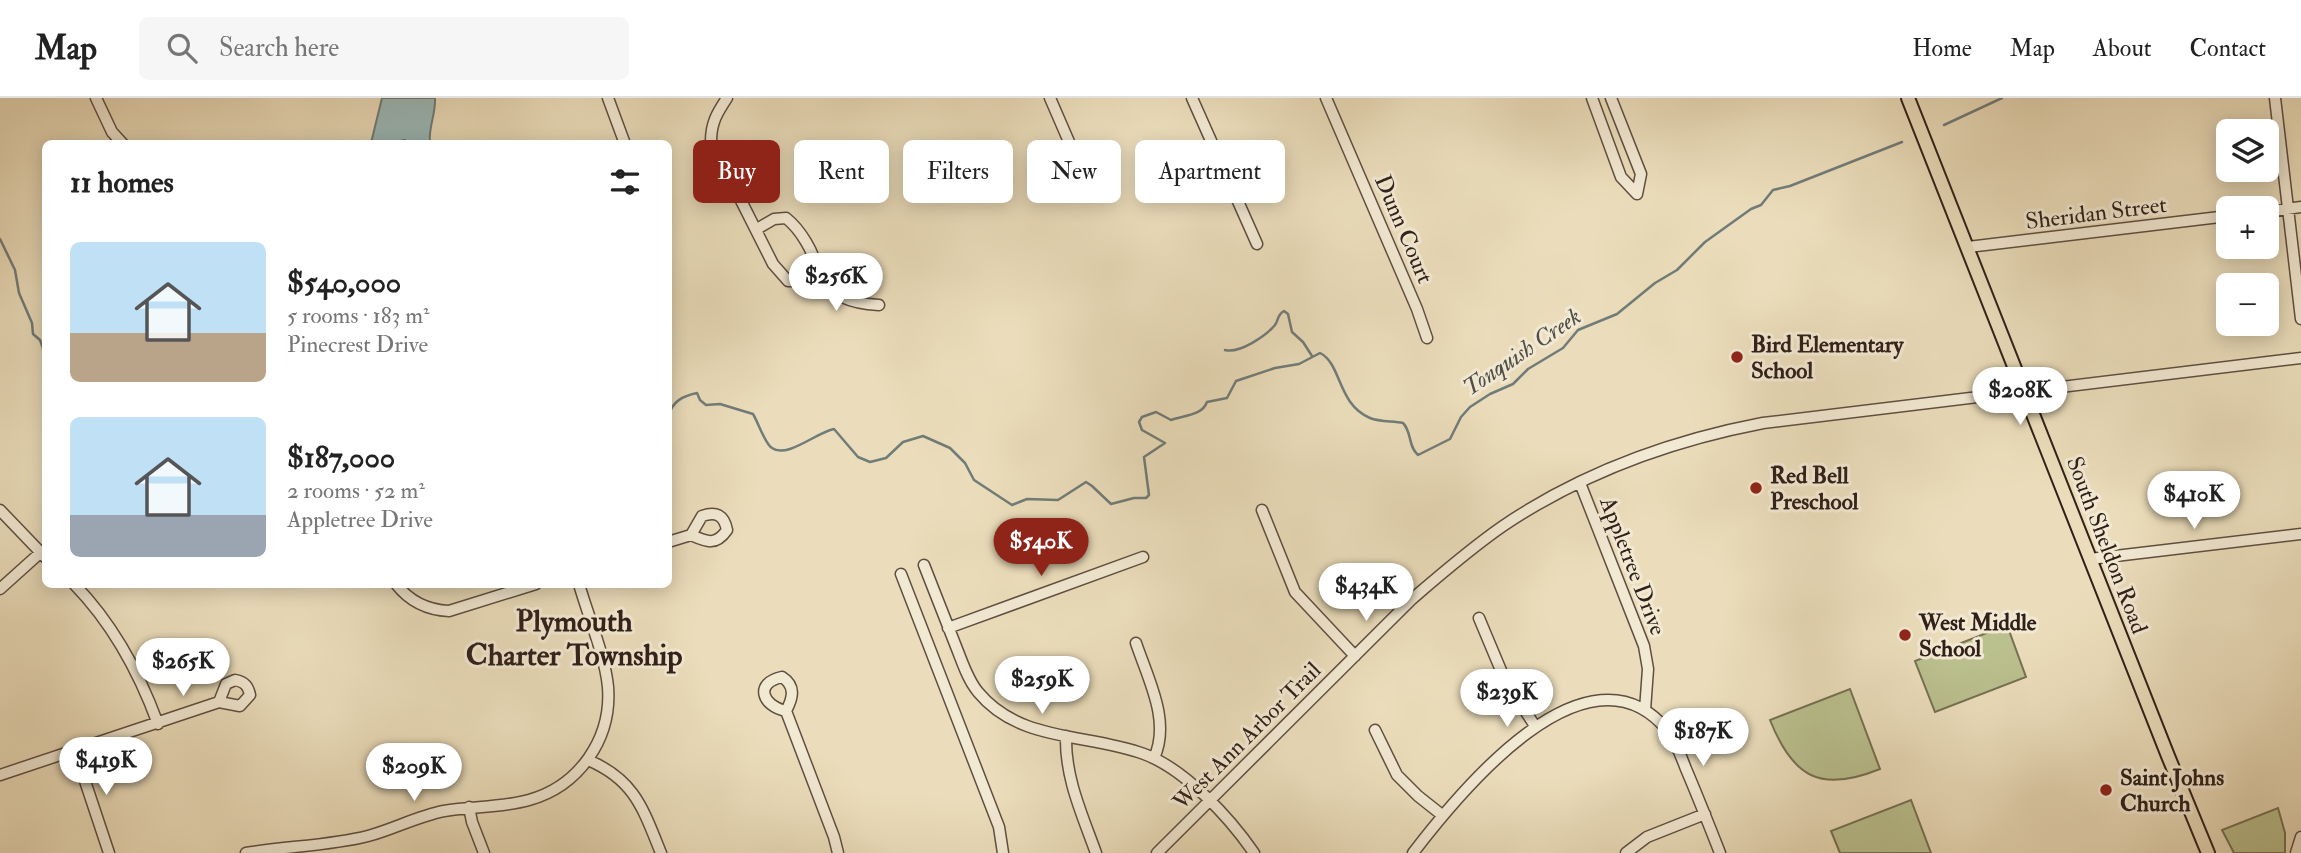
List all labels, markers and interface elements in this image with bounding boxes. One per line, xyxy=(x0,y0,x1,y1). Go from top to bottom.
search box xyxy=(139,17,629,80)
text: Map xyxy=(35,28,97,69)
icon: search xyxy=(163,29,201,67)
text: Search here xyxy=(219,32,339,64)
text: Home xyxy=(1912,33,1972,64)
text: Map xyxy=(2010,33,2055,64)
text: About xyxy=(2093,33,2152,64)
text: Contact xyxy=(2190,33,2266,64)
map controls xyxy=(2216,119,2279,336)
button: layers xyxy=(2216,119,2279,182)
chip: Buy xyxy=(693,140,780,203)
chip: Rent xyxy=(794,140,889,203)
chip: Filters xyxy=(903,140,1013,203)
chip: New xyxy=(1027,140,1121,203)
chip: Apartment xyxy=(1135,140,1285,203)
icon: filters xyxy=(606,163,644,201)
text: 11 homes xyxy=(70,164,174,201)
street label: Dunn Court xyxy=(1368,170,1440,288)
street label: Sheridan Street xyxy=(2024,190,2168,236)
button: + xyxy=(2216,196,2279,259)
pin: $256K xyxy=(787,254,885,313)
text: $256K xyxy=(805,261,867,290)
text: $540,000 xyxy=(287,264,401,301)
icon: home xyxy=(126,270,210,354)
button: − xyxy=(2216,273,2279,336)
text: 5 rooms · 183 m² xyxy=(287,301,430,330)
water label: Tonquish Creek xyxy=(1457,301,1587,403)
text: Pinecrest Drive xyxy=(287,330,428,359)
place label: Bird Elementary School xyxy=(1751,330,1904,385)
marker: Bird Elementary School xyxy=(1729,349,1745,365)
pin: $208K xyxy=(1971,368,2069,427)
text: $208K xyxy=(1988,375,2052,404)
text: $187,000 xyxy=(287,439,395,476)
icon: home xyxy=(126,445,210,529)
street label: South Sheldon Road xyxy=(2060,452,2154,638)
place label: Red Bell Preschool xyxy=(1770,461,1860,516)
pin: $410K xyxy=(2145,472,2243,531)
text: 2 rooms · 52 m² xyxy=(287,476,425,505)
text: $410K xyxy=(2163,479,2225,508)
marker: Red Bell Preschool xyxy=(1748,480,1764,496)
street label: Appletree Drive xyxy=(1592,492,1673,640)
text: Appletree Drive xyxy=(287,505,433,534)
pin: $540K xyxy=(992,518,1090,578)
text: $540K xyxy=(1010,526,1072,555)
pin: $434K xyxy=(1317,564,1415,623)
text: $434K xyxy=(1335,571,1397,600)
district label: Plymouth Charter Township xyxy=(466,603,682,674)
place label: West Middle School xyxy=(1918,608,2037,663)
marker: West Middle School xyxy=(1897,627,1913,643)
pin: $265K xyxy=(134,638,232,698)
text: $265K xyxy=(152,646,214,675)
pin: $259K xyxy=(993,656,1091,716)
street label: West Ann Arbor Trail xyxy=(1166,656,1327,817)
text: $259K xyxy=(1011,664,1073,693)
pin: $239K xyxy=(1458,670,1556,729)
text: $239K xyxy=(1476,677,1538,706)
pin: $187K xyxy=(1654,708,1752,768)
text: $187K xyxy=(1674,716,1732,745)
pin: $419K xyxy=(57,738,155,797)
pin: $209K xyxy=(365,744,463,803)
text: $419K xyxy=(75,745,137,774)
text: $209K xyxy=(382,751,446,780)
place label: Saint Johns Church xyxy=(2120,763,2224,818)
marker: Saint Johns Church xyxy=(2098,782,2114,798)

